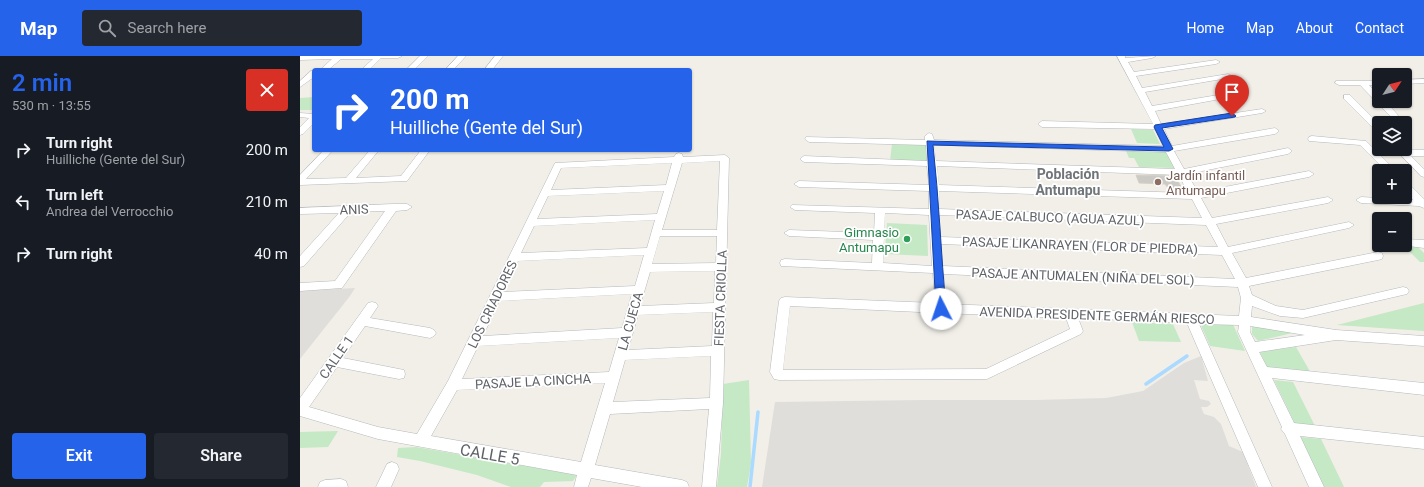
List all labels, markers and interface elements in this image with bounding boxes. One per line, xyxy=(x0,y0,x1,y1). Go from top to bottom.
search box xyxy=(82,10,362,46)
text: Map xyxy=(20,17,58,40)
icon: search xyxy=(96,17,118,39)
text: Search here xyxy=(128,19,206,37)
text: Home xyxy=(1186,20,1224,36)
text: Map xyxy=(1246,20,1274,36)
text: About xyxy=(1296,20,1333,36)
text: Contact xyxy=(1355,20,1404,36)
north arrow xyxy=(1372,68,1412,108)
map controls xyxy=(1372,68,1412,252)
text: 2 min xyxy=(12,69,72,97)
button: close xyxy=(246,69,288,111)
pin xyxy=(1215,75,1249,116)
icon: arrive xyxy=(1221,81,1243,103)
text: 200 m xyxy=(390,83,469,116)
icon: right xyxy=(324,84,376,136)
text: 530 m · 13:55 xyxy=(12,98,91,113)
button: layers xyxy=(1372,116,1412,156)
text: Huilliche (Gente del Sur) xyxy=(390,117,583,138)
text: Turn right xyxy=(46,134,112,152)
icon: right xyxy=(12,139,34,161)
text: 200 m xyxy=(246,141,288,159)
text: Huilliche (Gente del Sur) xyxy=(46,152,185,167)
button: + xyxy=(1372,164,1412,204)
district label: Población Antumapu xyxy=(1036,166,1101,198)
place label: Jardín infantil Antumapu xyxy=(1166,168,1245,198)
marker: Jardín infantil Antumapu xyxy=(1153,177,1163,187)
text: Turn left xyxy=(46,186,103,204)
icon: left xyxy=(12,191,34,213)
text: 210 m xyxy=(246,193,288,211)
street label: ANIS xyxy=(339,201,369,218)
text: Andrea del Verrocchio xyxy=(46,204,173,219)
street label: PASAJE CALBUCO (AGUA AZUL) xyxy=(955,207,1145,228)
button: − xyxy=(1372,212,1412,252)
place label: Gimnasio Antumapu xyxy=(839,225,899,255)
marker: Gimnasio Antumapu xyxy=(902,234,912,244)
street label: PASAJE LIKANRAYEN (FLOR DE PIEDRA) xyxy=(962,234,1198,257)
icon: right xyxy=(12,243,34,265)
text: Turn right xyxy=(46,245,112,263)
text: 40 m xyxy=(254,245,288,263)
street label: FIESTA CRIOLLA xyxy=(711,249,730,346)
street label: LOS CRIADORES xyxy=(465,258,520,351)
street label: PASAJE ANTUMALEN (NIÑA DEL SOL) xyxy=(971,264,1195,288)
position arrow xyxy=(920,288,962,330)
street label: LA CUECA xyxy=(615,290,646,352)
street label: AVENIDA PRESIDENTE GERMÁN RIESCO xyxy=(979,304,1215,327)
street label: CALLE 1 xyxy=(316,333,357,382)
street label: PASAJE LA CINCHA xyxy=(475,371,592,392)
button: Exit xyxy=(12,433,146,479)
button: Share xyxy=(154,433,288,479)
street label: CALLE 5 xyxy=(459,440,521,469)

